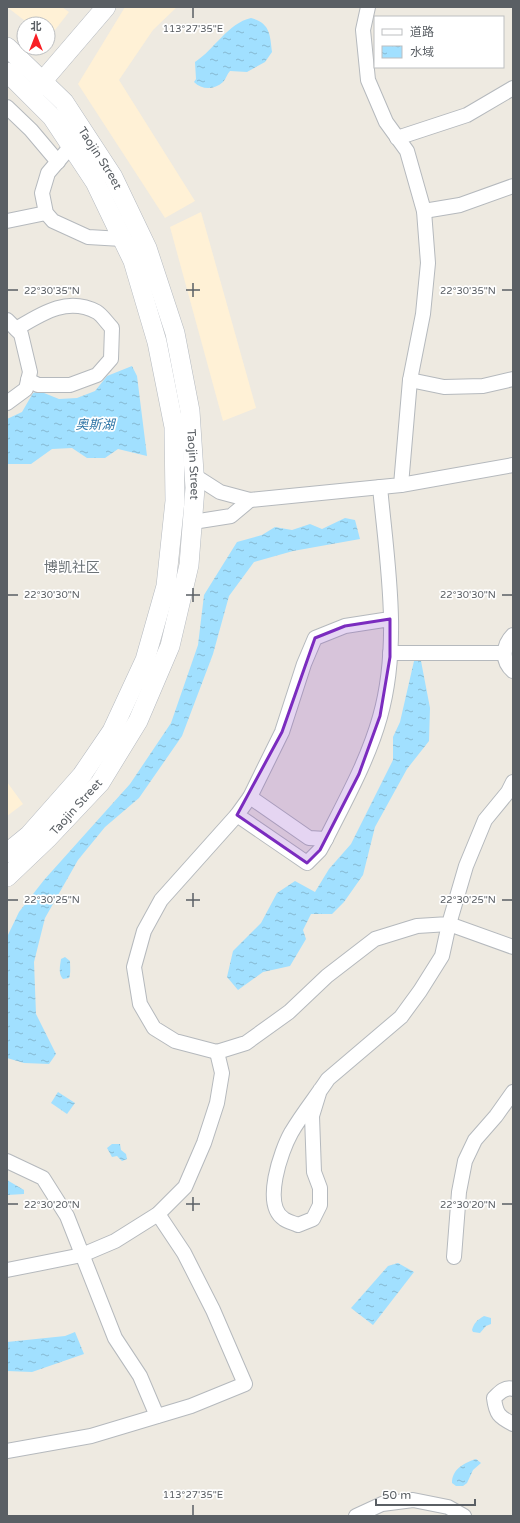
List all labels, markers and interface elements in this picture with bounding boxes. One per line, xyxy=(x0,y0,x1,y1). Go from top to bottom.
north arrow xyxy=(16,16,56,56)
legend xyxy=(374,16,504,68)
text: 北 xyxy=(31,20,42,33)
text: 113°27'35"E xyxy=(163,23,223,35)
text: 道路 xyxy=(410,25,434,39)
text: 水域 xyxy=(410,45,434,59)
street label: Taojin Street xyxy=(75,124,125,192)
text: 22°30'35"N xyxy=(24,285,80,297)
text: 22°30'35"N xyxy=(440,285,496,297)
water label: 奥斯湖 xyxy=(75,417,116,433)
street label: Taojin Street xyxy=(184,428,202,501)
district label: 博凯社区 xyxy=(44,559,100,576)
text: 22°30'30"N xyxy=(24,589,80,601)
text: 22°30'30"N xyxy=(440,589,496,601)
street label: Taojin Street xyxy=(47,776,105,838)
text: 22°30'25"N xyxy=(24,894,80,906)
text: 22°30'25"N xyxy=(440,894,496,906)
text: 22°30'20"N xyxy=(24,1199,80,1211)
text: 22°30'20"N xyxy=(440,1199,496,1211)
scale bar xyxy=(376,1481,475,1507)
text: 50 m xyxy=(382,1488,411,1502)
text: 113°27'35"E xyxy=(163,1489,223,1501)

